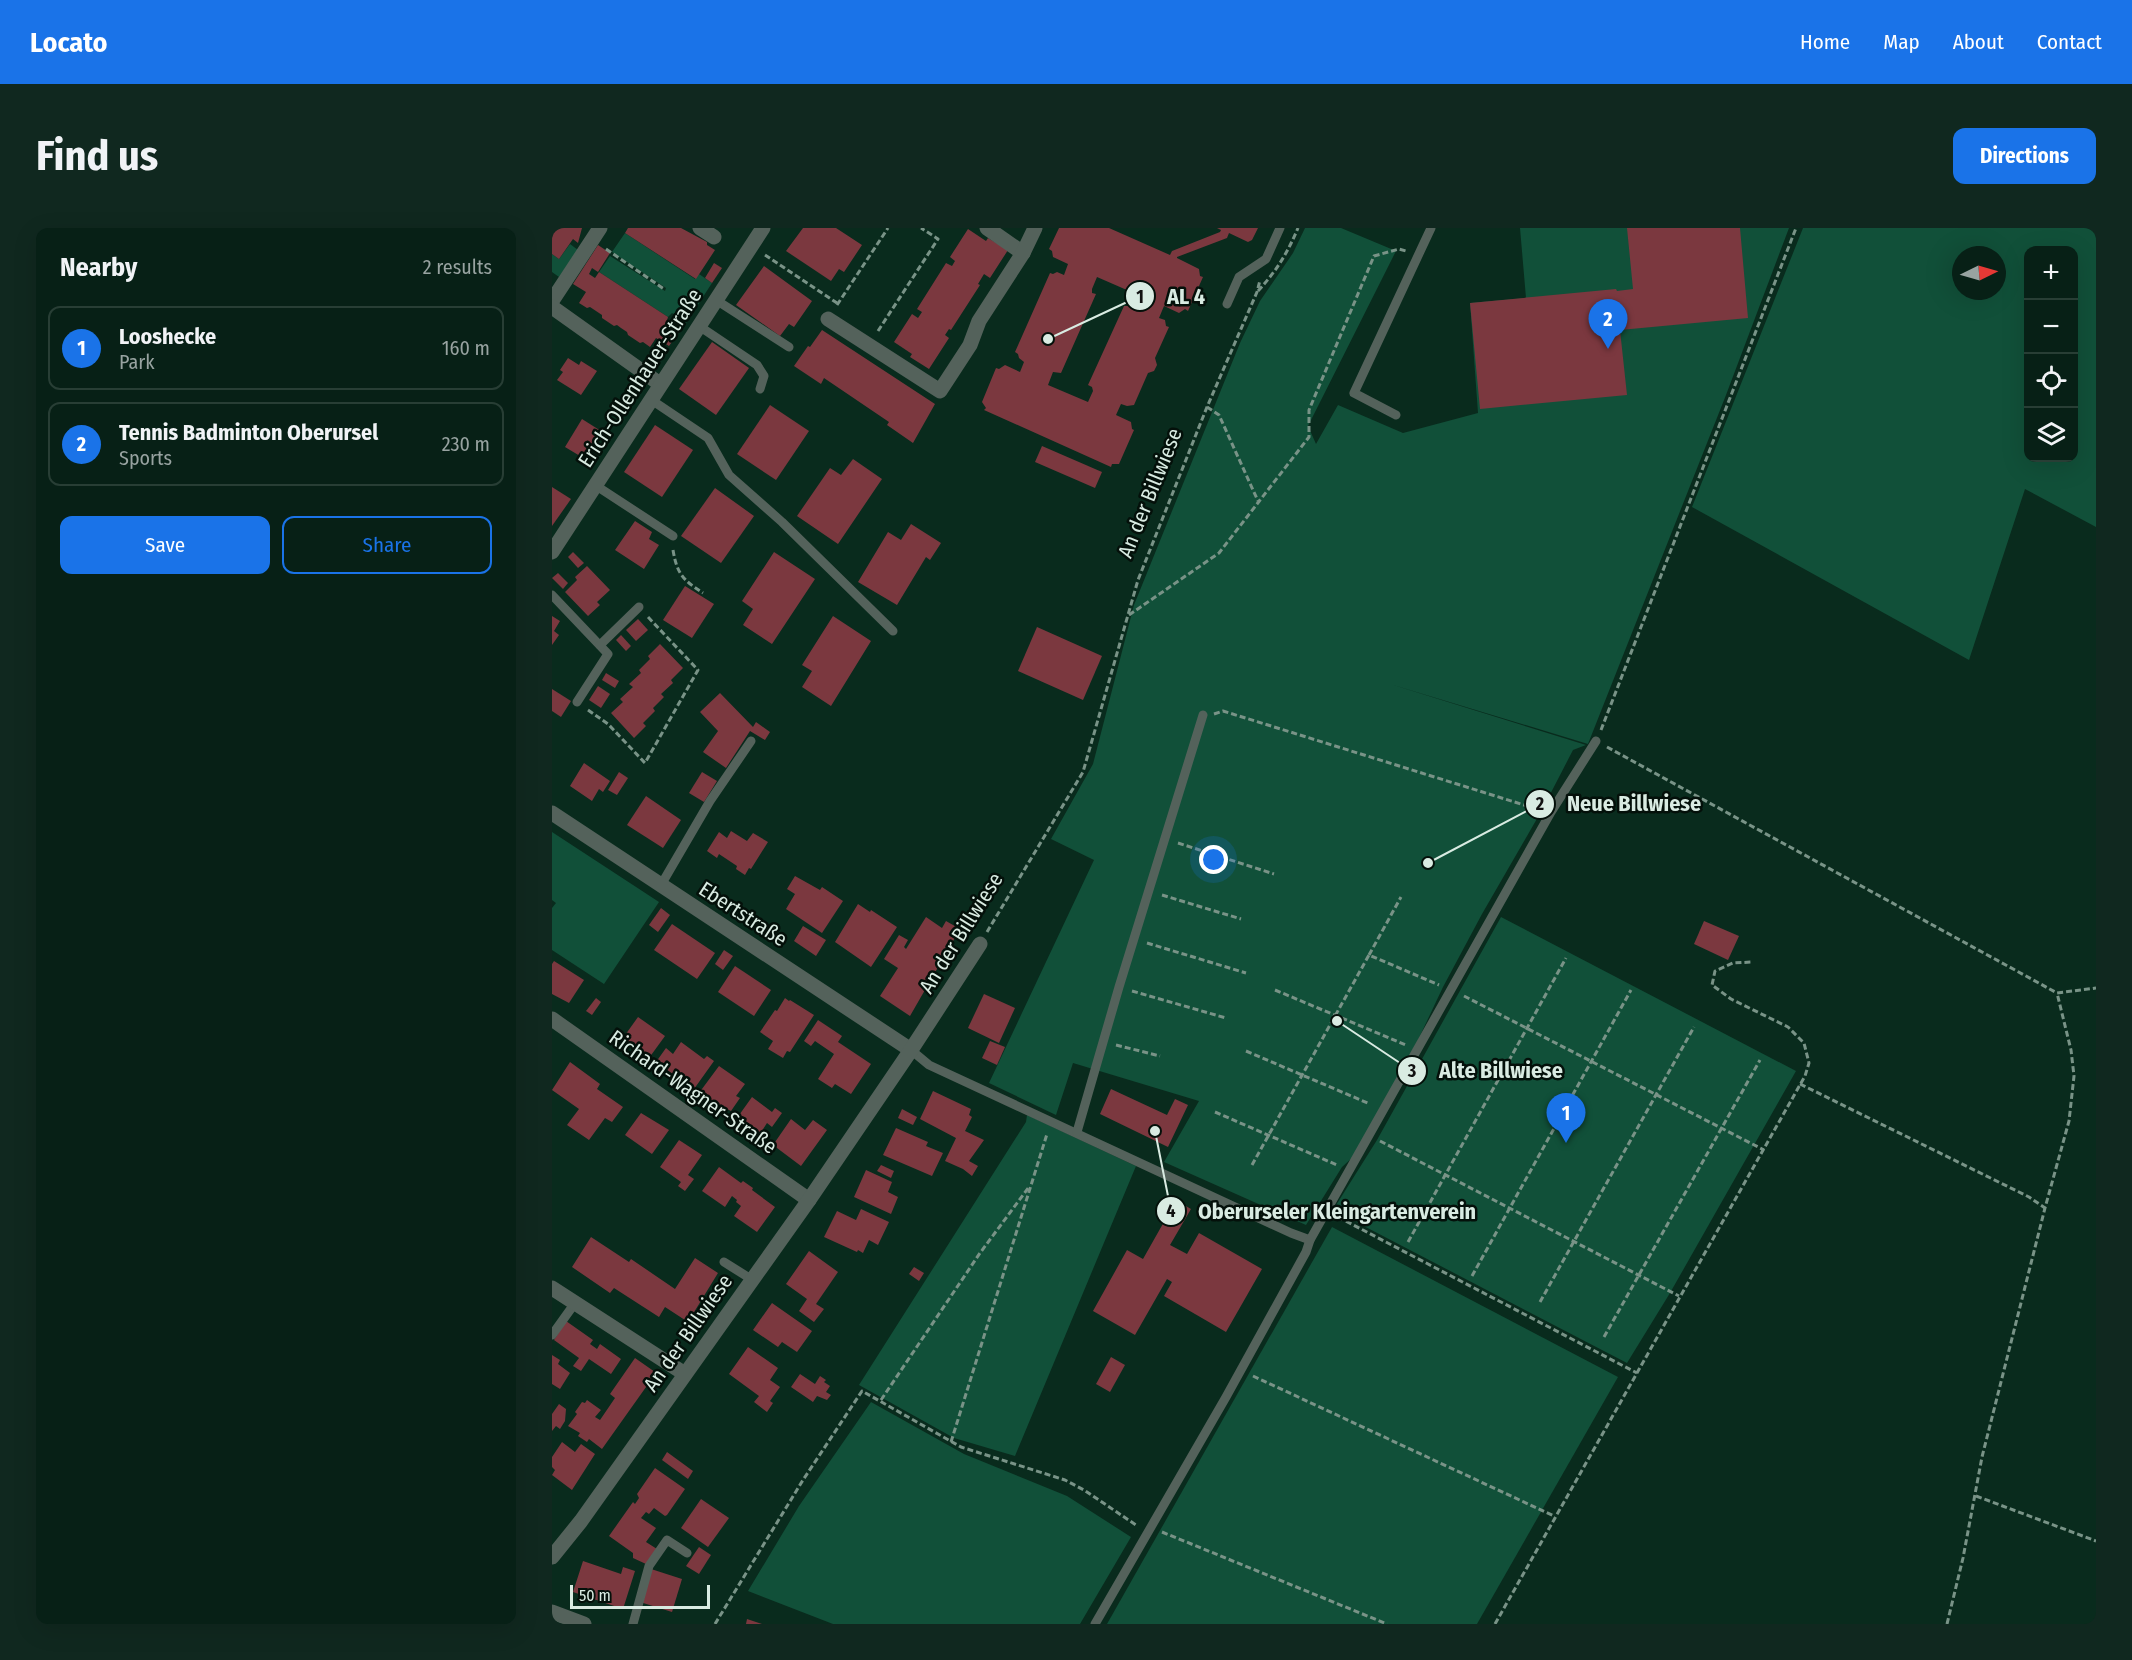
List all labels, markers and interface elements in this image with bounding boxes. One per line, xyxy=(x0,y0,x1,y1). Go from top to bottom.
text: Locato xyxy=(30,26,108,59)
text: Home xyxy=(1800,29,1850,55)
text: Map xyxy=(1883,29,1920,55)
text: About xyxy=(1953,29,2004,55)
text: Contact xyxy=(2037,29,2102,55)
button: Directions xyxy=(1953,128,2096,184)
text: Find us xyxy=(36,131,158,181)
north arrow xyxy=(1952,246,2006,300)
map controls xyxy=(2024,246,2078,462)
button: + xyxy=(2024,246,2078,300)
text: Nearby xyxy=(60,252,137,283)
text: 2 results xyxy=(423,255,492,279)
callout: AL 4 xyxy=(1125,276,1217,316)
text: AL 4 xyxy=(1166,283,1205,310)
street label: Erich-Ollenhauer-Straße xyxy=(573,284,707,472)
text: 1 xyxy=(1136,286,1144,308)
pin: 2 xyxy=(1588,300,1628,349)
button: − xyxy=(2024,300,2078,354)
text: Looshecke xyxy=(119,323,216,350)
text: 1 xyxy=(77,336,86,360)
text: 160 m xyxy=(442,336,490,360)
text: Park xyxy=(119,350,155,374)
button: locate xyxy=(2024,354,2078,408)
button: layers xyxy=(2024,408,2078,462)
text: Tennis Badminton Oberursel xyxy=(119,419,378,446)
street label: An der Billwiese xyxy=(1112,424,1188,562)
text: 2 xyxy=(77,432,86,456)
text: 230 m xyxy=(442,432,490,456)
text: Sports xyxy=(119,446,172,470)
button: Save xyxy=(60,516,270,574)
button: Share xyxy=(282,516,492,574)
callout: Neue Billwiese xyxy=(1525,784,1713,824)
text: Neue Billwiese xyxy=(1567,790,1701,817)
text: 2 xyxy=(1535,793,1544,815)
your location xyxy=(1199,845,1228,874)
street label: An der Billwiese xyxy=(914,868,1008,998)
street label: Ebertstraße xyxy=(694,876,792,952)
street label: Richard-Wagner-Straße xyxy=(604,1024,782,1160)
callout: Alte Billwiese xyxy=(1397,1051,1574,1091)
text: Alte Billwiese xyxy=(1438,1057,1563,1084)
text: 3 xyxy=(1407,1060,1417,1082)
pin: 1 xyxy=(1546,1094,1586,1143)
callout: Oberurseler Kleingartenverein xyxy=(1156,1191,1488,1231)
text: Oberurseler Kleingartenverein xyxy=(1198,1198,1476,1225)
text: 4 xyxy=(1166,1200,1176,1222)
street label: An der Billwiese xyxy=(638,1269,738,1397)
scale bar xyxy=(570,1582,710,1610)
text: 50 m xyxy=(579,1586,611,1605)

